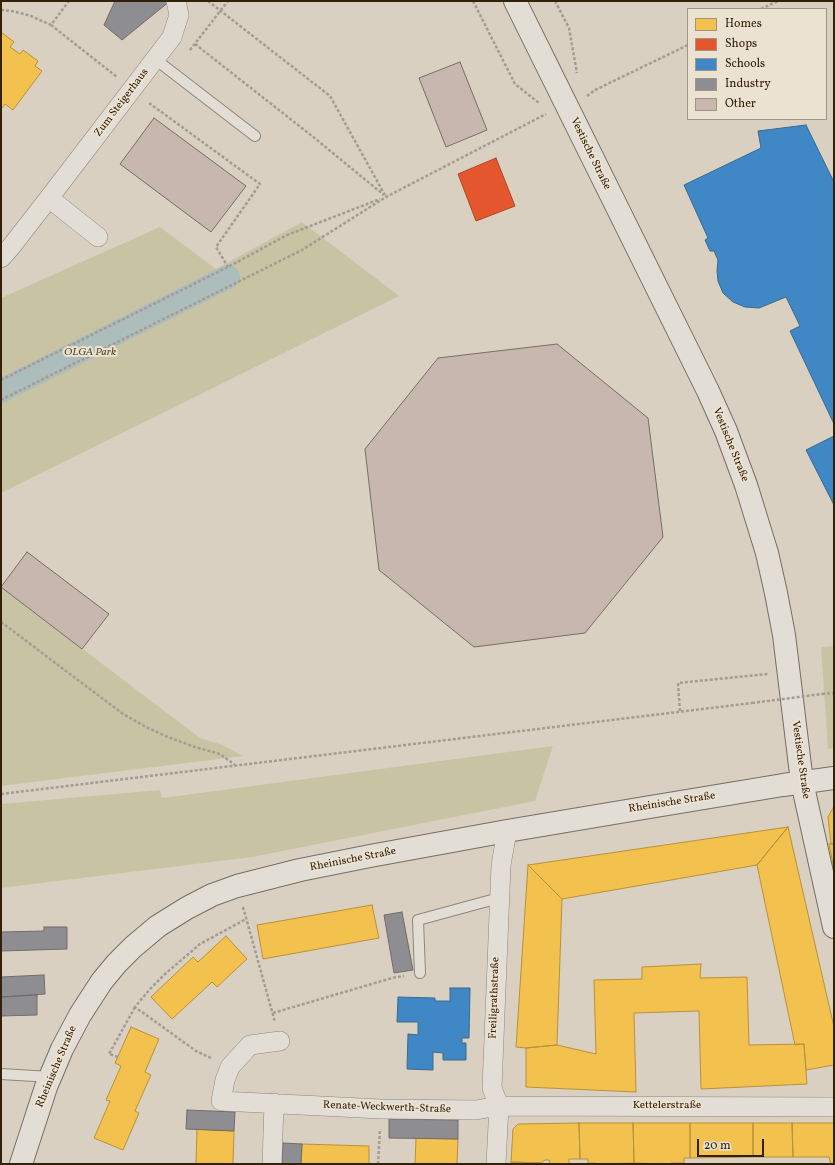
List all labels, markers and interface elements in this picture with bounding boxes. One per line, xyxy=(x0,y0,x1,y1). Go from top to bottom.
legend xyxy=(687,8,827,120)
text: Homes xyxy=(725,16,762,32)
text: Shops xyxy=(725,36,757,52)
text: Schools xyxy=(725,56,765,72)
street label: Zum Steigerhaus xyxy=(92,66,152,140)
text: Industry xyxy=(725,76,771,92)
text: Other xyxy=(725,96,756,112)
street label: Vestische Straße xyxy=(567,116,613,192)
park label: OLGA Park xyxy=(64,346,116,360)
street label: Vestische Straße xyxy=(709,406,751,484)
street label: Vestische Straße xyxy=(788,720,812,800)
street label: Rheinische Straße xyxy=(628,790,716,816)
street label: Rheinische Straße xyxy=(309,845,397,875)
street label: Freiligrathstraße xyxy=(487,957,503,1039)
street label: Rheinische Straße xyxy=(34,1024,80,1110)
street label: Renate-Weckwerth-Straße xyxy=(323,1099,451,1117)
street label: Kettelerstraße xyxy=(633,1099,701,1113)
scale bar xyxy=(699,1131,766,1157)
text: 20 m xyxy=(704,1138,731,1154)

